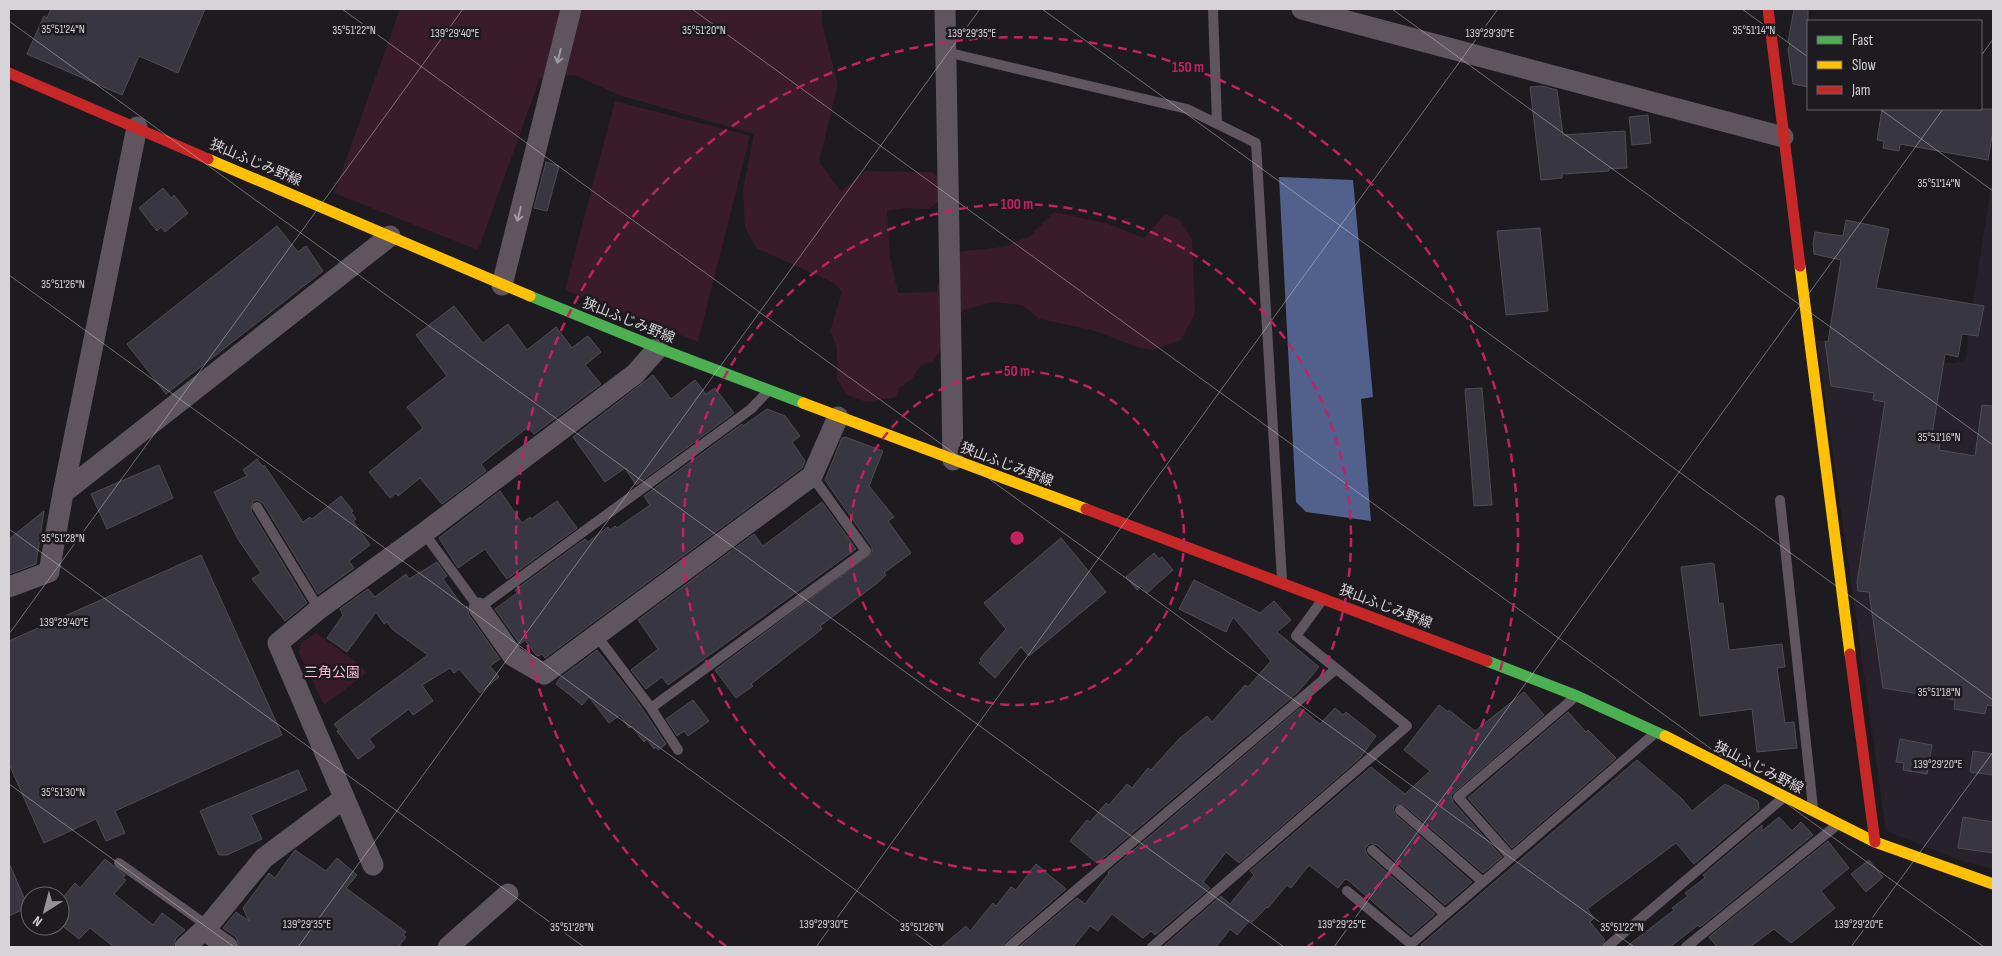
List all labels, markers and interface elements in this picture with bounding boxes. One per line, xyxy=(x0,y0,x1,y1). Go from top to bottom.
legend xyxy=(1807,20,1982,110)
text: 35°51'24"N xyxy=(41,22,85,37)
text: 35°51'22"N xyxy=(332,23,376,38)
text: 35°51'20"N xyxy=(682,23,726,38)
text: 35°51'14"N xyxy=(1733,23,1775,38)
text: 139°29'40"E xyxy=(430,26,480,41)
text: 139°29'35"E xyxy=(948,26,996,41)
text: 139°29'30"E xyxy=(1465,26,1515,41)
text: Fast xyxy=(1852,31,1874,50)
one-way arrow xyxy=(554,48,563,64)
text: Slow xyxy=(1852,56,1876,75)
text: 150 m xyxy=(1172,58,1204,77)
text: Jam xyxy=(1851,81,1870,100)
street label: 狭山ふじみ野線 xyxy=(207,135,304,189)
text: 35°51'14"N xyxy=(1918,176,1960,191)
text: 100 m xyxy=(1001,195,1033,214)
one-way arrow xyxy=(514,205,524,221)
text: 35°51'26"N xyxy=(41,277,85,292)
street label: 狭山ふじみ野線 xyxy=(580,294,677,347)
text: 50 m xyxy=(1004,362,1030,381)
text: 35°51'16"N xyxy=(1917,430,1961,445)
street label: 狭山ふじみ野線 xyxy=(958,439,1056,490)
centre of rings xyxy=(1008,529,1026,547)
text: 35°51'28"N xyxy=(41,531,85,546)
street label: 狭山ふじみ野線 xyxy=(1337,581,1435,632)
text: 139°29'40"E xyxy=(39,615,89,630)
park label: 三角公園 xyxy=(304,664,360,681)
text: 35°51'18"N xyxy=(1917,685,1961,700)
street label: 狭山ふじみ野線 xyxy=(1711,738,1806,797)
text: 139°29'20"E xyxy=(1913,757,1963,772)
text: 35°51'30"N xyxy=(41,785,85,800)
north arrow xyxy=(20,886,70,936)
text: N xyxy=(30,912,46,930)
text: 139°29'35"E xyxy=(283,917,331,932)
text: 139°29'30"E xyxy=(799,917,849,932)
text: 139°29'25"E xyxy=(1318,917,1366,932)
text: 139°29'20"E xyxy=(1834,917,1884,932)
text: 35°51'28"N xyxy=(550,920,594,935)
text: 35°51'26"N xyxy=(900,920,944,935)
text: 35°51'22"N xyxy=(1600,920,1644,935)

